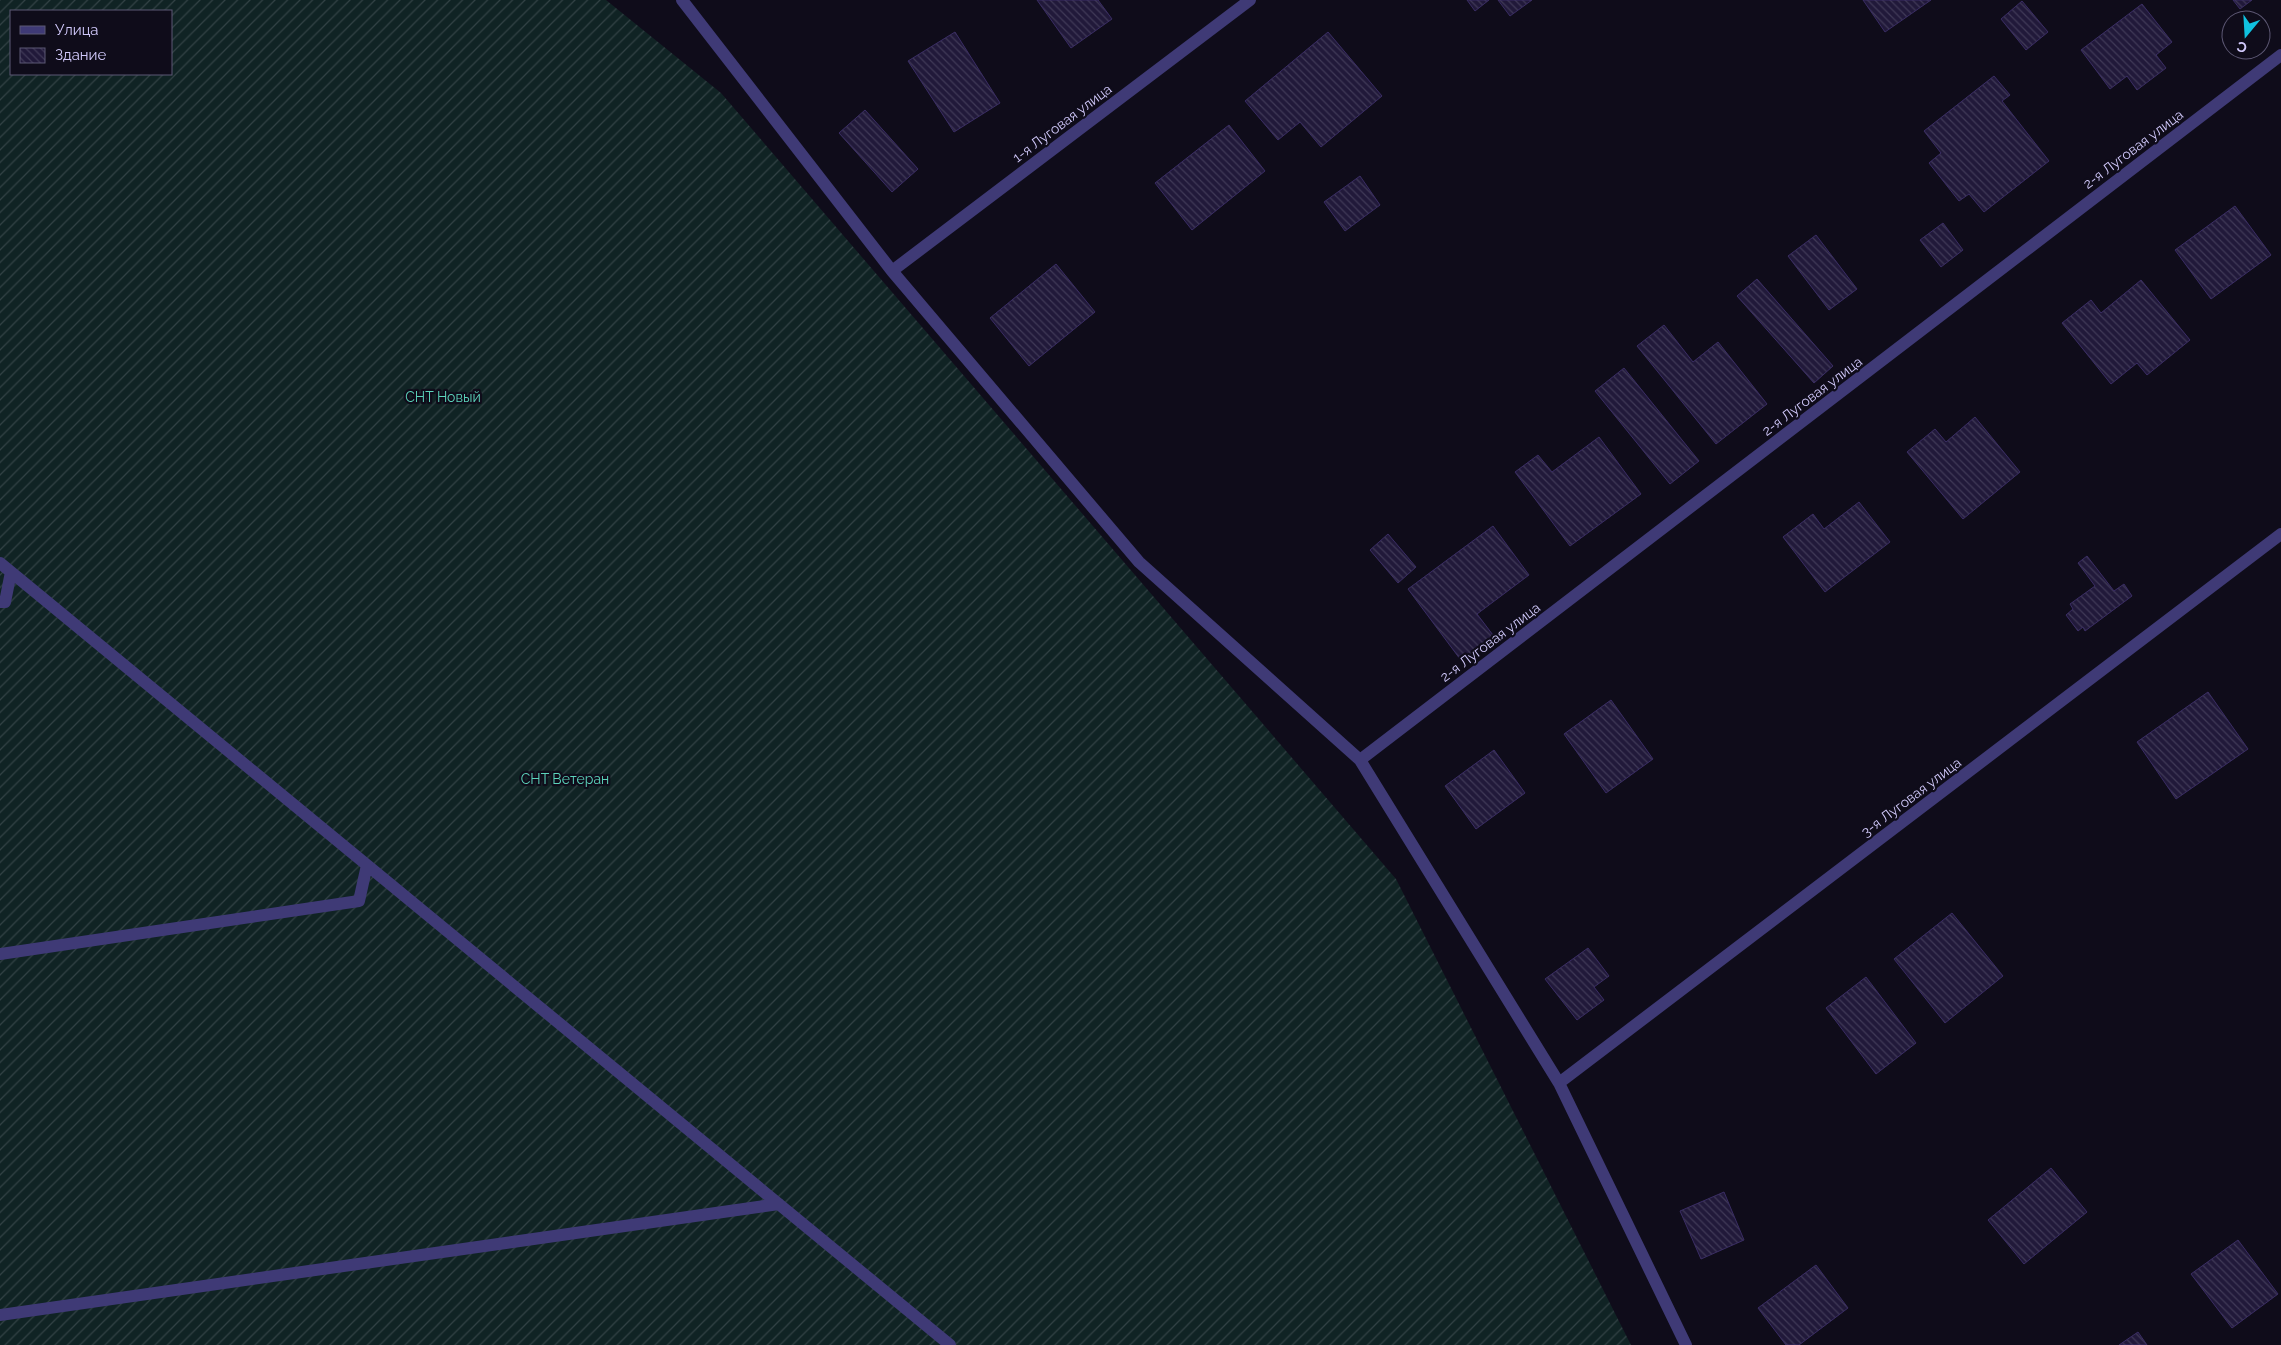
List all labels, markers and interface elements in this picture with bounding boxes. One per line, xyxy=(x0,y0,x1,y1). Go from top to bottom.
legend xyxy=(10,10,172,75)
north arrow xyxy=(2221,10,2271,60)
text: Улица xyxy=(55,21,99,39)
text: С xyxy=(2235,38,2249,56)
text: Здание xyxy=(55,46,107,64)
street label: 1-я Луговая улица xyxy=(1009,81,1115,165)
street label: 2-я Луговая улица xyxy=(2080,106,2186,192)
street label: 2-я Луговая улица xyxy=(1759,353,1865,439)
park label: СНТ Новый xyxy=(405,389,481,405)
street label: 2-я Луговая улица xyxy=(1437,599,1543,685)
street label: 3-я Луговая улица xyxy=(1858,754,1964,840)
park label: СНТ Ветеран xyxy=(521,771,609,787)

